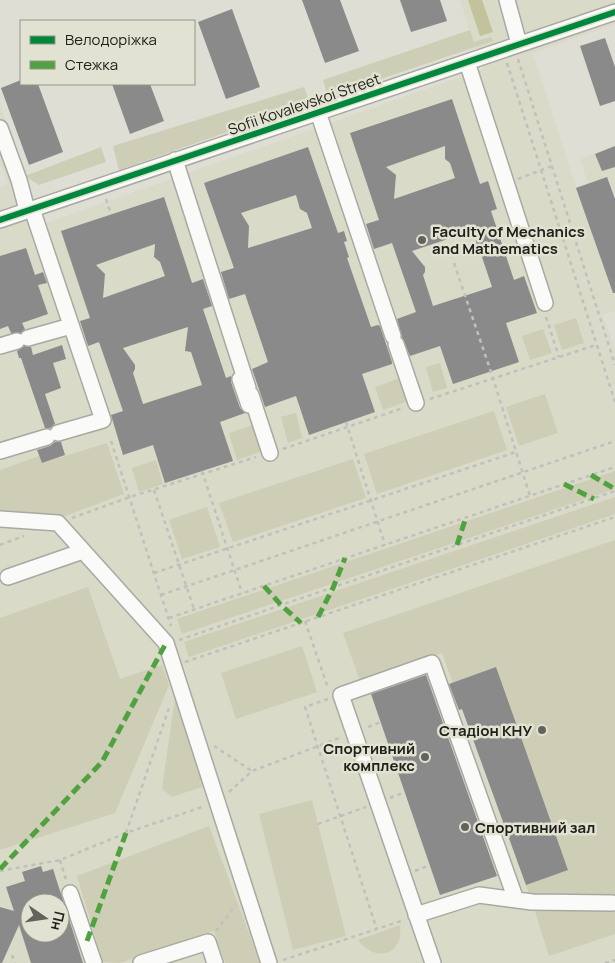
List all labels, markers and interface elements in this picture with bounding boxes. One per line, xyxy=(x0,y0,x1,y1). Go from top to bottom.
legend xyxy=(20,20,195,85)
text: Велодоріжка xyxy=(65,29,157,50)
text: Стежка xyxy=(65,54,118,75)
street label: Sofii Kovalevskoi Street xyxy=(225,68,383,140)
place label: Faculty of Mechanics and Mathematics xyxy=(432,221,585,259)
marker: Faculty of Mechanics and Mathematics xyxy=(416,234,428,246)
place label: Стадіон КНУ xyxy=(439,720,532,741)
marker: Стадіон КНУ xyxy=(536,724,548,736)
place label: Спортивний комплекс xyxy=(323,738,415,776)
marker: Спортивний комплекс xyxy=(419,751,431,763)
place label: Спортивний зал xyxy=(475,817,595,838)
marker: Спортивний зал xyxy=(459,821,471,833)
north arrow xyxy=(20,893,70,943)
text: Пн xyxy=(47,910,70,932)

